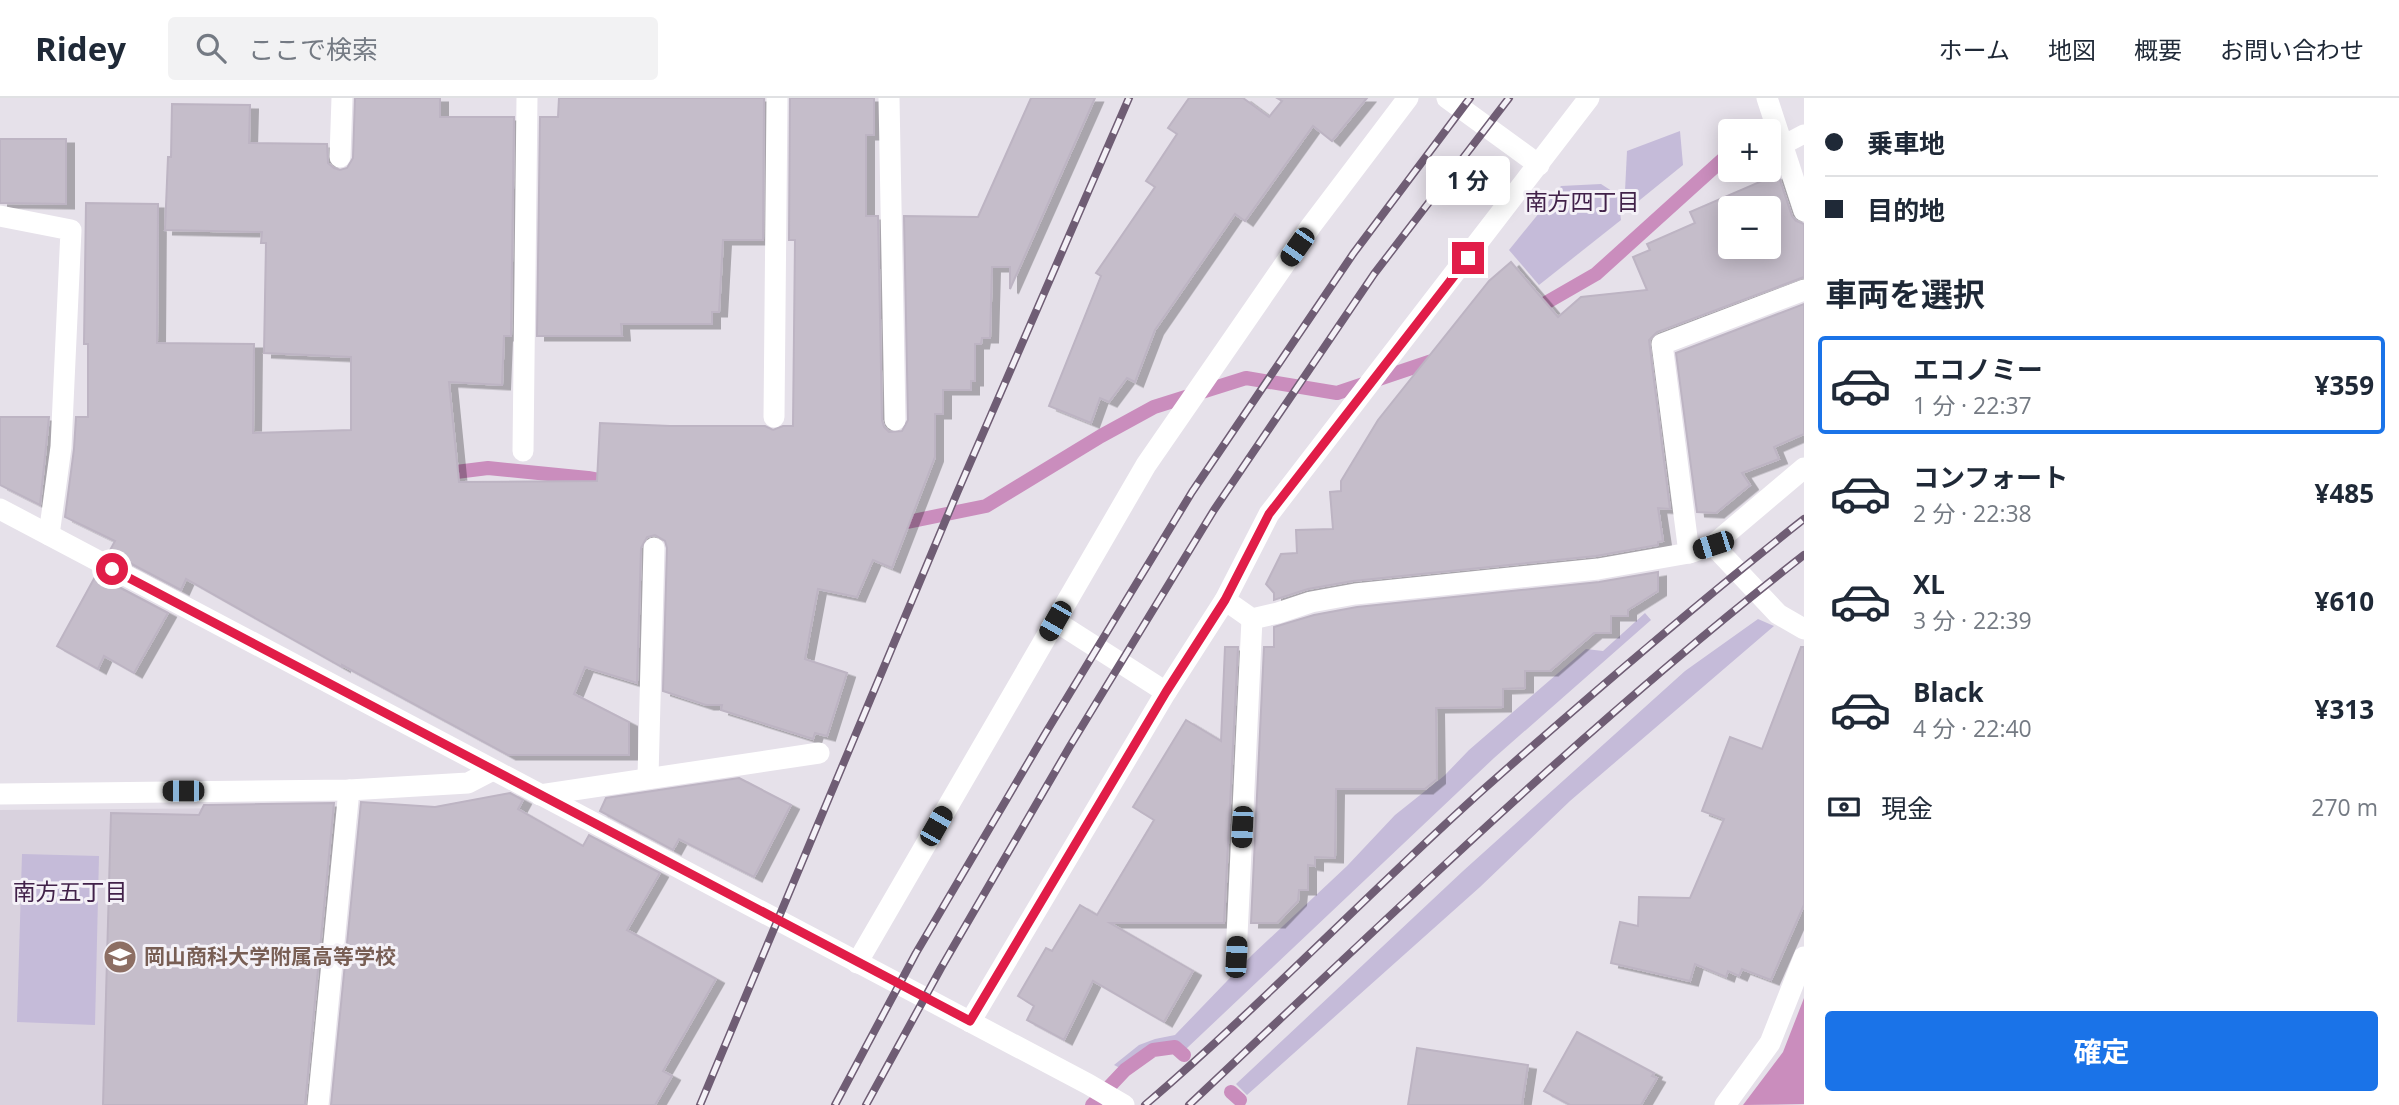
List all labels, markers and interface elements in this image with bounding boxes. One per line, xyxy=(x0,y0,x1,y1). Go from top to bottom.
search box xyxy=(168,17,658,80)
text: Ridey xyxy=(35,26,126,71)
icon: search xyxy=(192,29,230,67)
text: ここで検索 xyxy=(248,31,378,67)
text: ホーム xyxy=(1939,33,2010,66)
text: 地図 xyxy=(2048,33,2096,66)
text: 概要 xyxy=(2134,33,2182,66)
text: お問い合わせ xyxy=(2220,33,2364,66)
map controls xyxy=(1718,119,1781,259)
button: + xyxy=(1718,119,1781,182)
text: 乗車地 xyxy=(1867,125,1945,161)
callout: 1 分 xyxy=(1426,156,1510,206)
text: 1 分 xyxy=(1447,164,1489,196)
district label: 南方四丁目 xyxy=(1525,185,1640,217)
text: 目的地 xyxy=(1867,192,1945,228)
button: − xyxy=(1718,196,1781,259)
car xyxy=(1277,224,1318,270)
route end xyxy=(1452,242,1484,274)
text: 車両を選択 xyxy=(1825,272,1985,315)
text: エコノミー xyxy=(1913,351,2043,387)
icon: car xyxy=(1829,354,1892,417)
text: ¥359 xyxy=(2315,367,2374,403)
text: 1 分 · 22:37 xyxy=(1913,389,2032,421)
text: コンフォート xyxy=(1913,459,2068,495)
icon: car xyxy=(1829,462,1892,525)
text: ¥485 xyxy=(2315,475,2374,511)
text: 2 分 · 22:38 xyxy=(1913,497,2032,529)
car xyxy=(1690,529,1737,561)
route start xyxy=(96,553,128,585)
text: XL xyxy=(1913,566,1945,602)
icon: car xyxy=(1829,570,1892,633)
text: ¥610 xyxy=(2315,583,2374,619)
car xyxy=(1036,598,1075,644)
text: 3 分 · 22:39 xyxy=(1913,604,2032,636)
text: Black xyxy=(1913,674,1984,710)
icon: car xyxy=(1829,678,1892,741)
text: ¥313 xyxy=(2315,691,2374,727)
text: 4 分 · 22:40 xyxy=(1913,712,2032,744)
car xyxy=(163,781,205,802)
icon: cash xyxy=(1825,788,1863,826)
text: 現金 xyxy=(1881,790,1933,826)
text: 270 m xyxy=(2311,791,2378,823)
car xyxy=(917,803,956,849)
car xyxy=(1231,805,1254,849)
district label: 南方五丁目 xyxy=(13,875,128,907)
car xyxy=(1225,935,1248,979)
school or university icon: 岡山商科大学附属高等学校 xyxy=(101,938,139,976)
place label: 岡山商科大学附属高等学校 xyxy=(144,942,396,970)
button: 確定 xyxy=(1825,1011,2378,1091)

